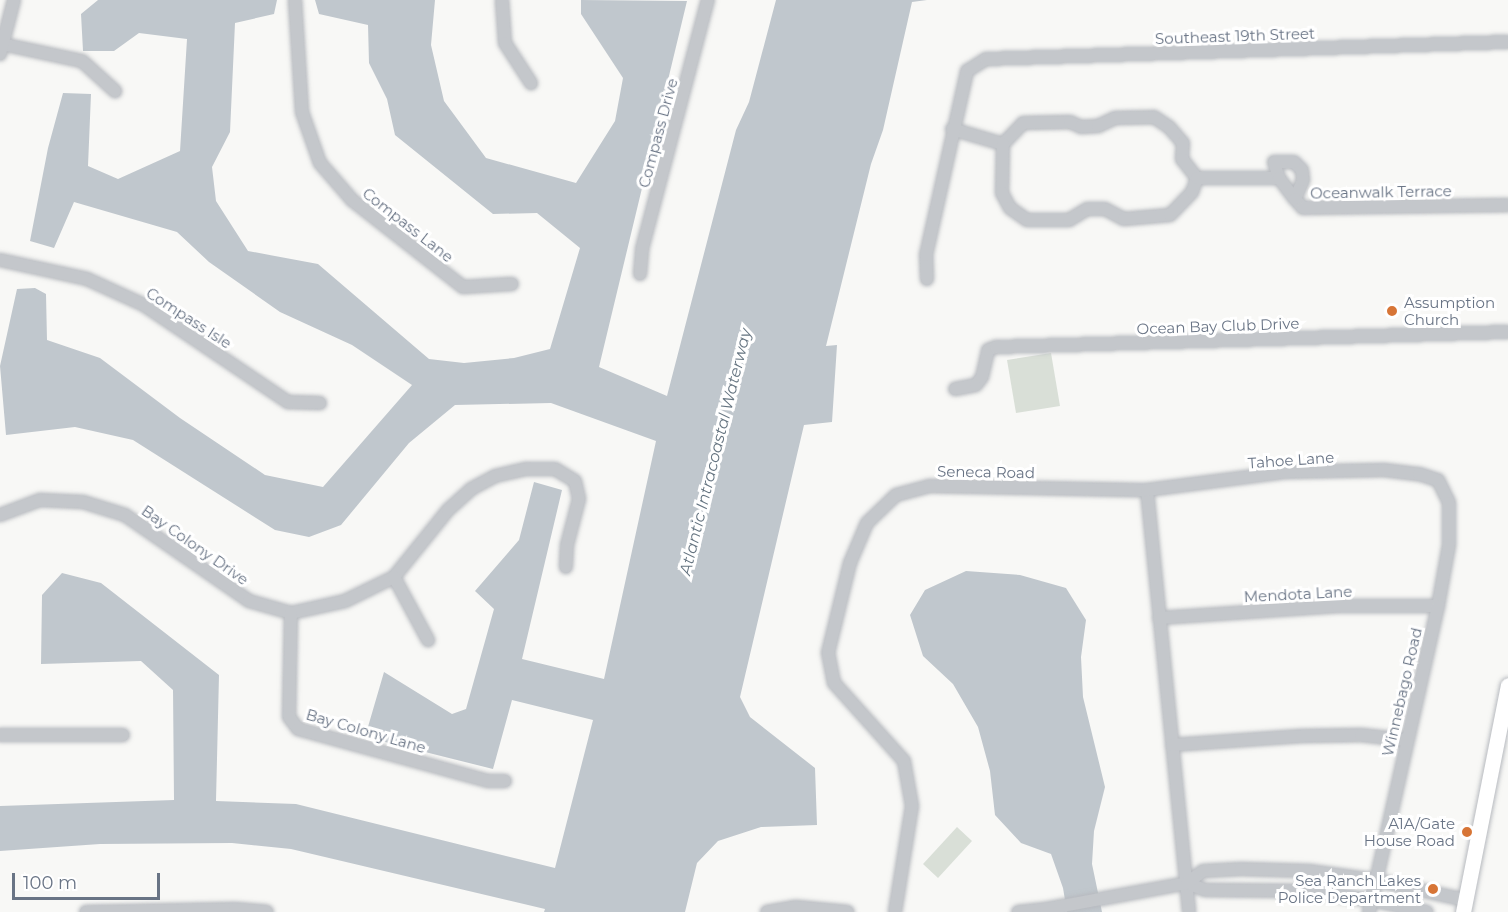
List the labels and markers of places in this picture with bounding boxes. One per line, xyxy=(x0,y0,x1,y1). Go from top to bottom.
place label: Assumption Church xyxy=(1404,293,1495,328)
marker: Assumption Church xyxy=(1385,304,1399,318)
place label: A1A/Gate House Road xyxy=(1364,814,1455,849)
marker: A1A/Gate House Road xyxy=(1460,825,1474,839)
place label: Sea Ranch Lakes Police Department xyxy=(1278,871,1421,906)
marker: Sea Ranch Lakes Police Department xyxy=(1426,882,1440,896)

